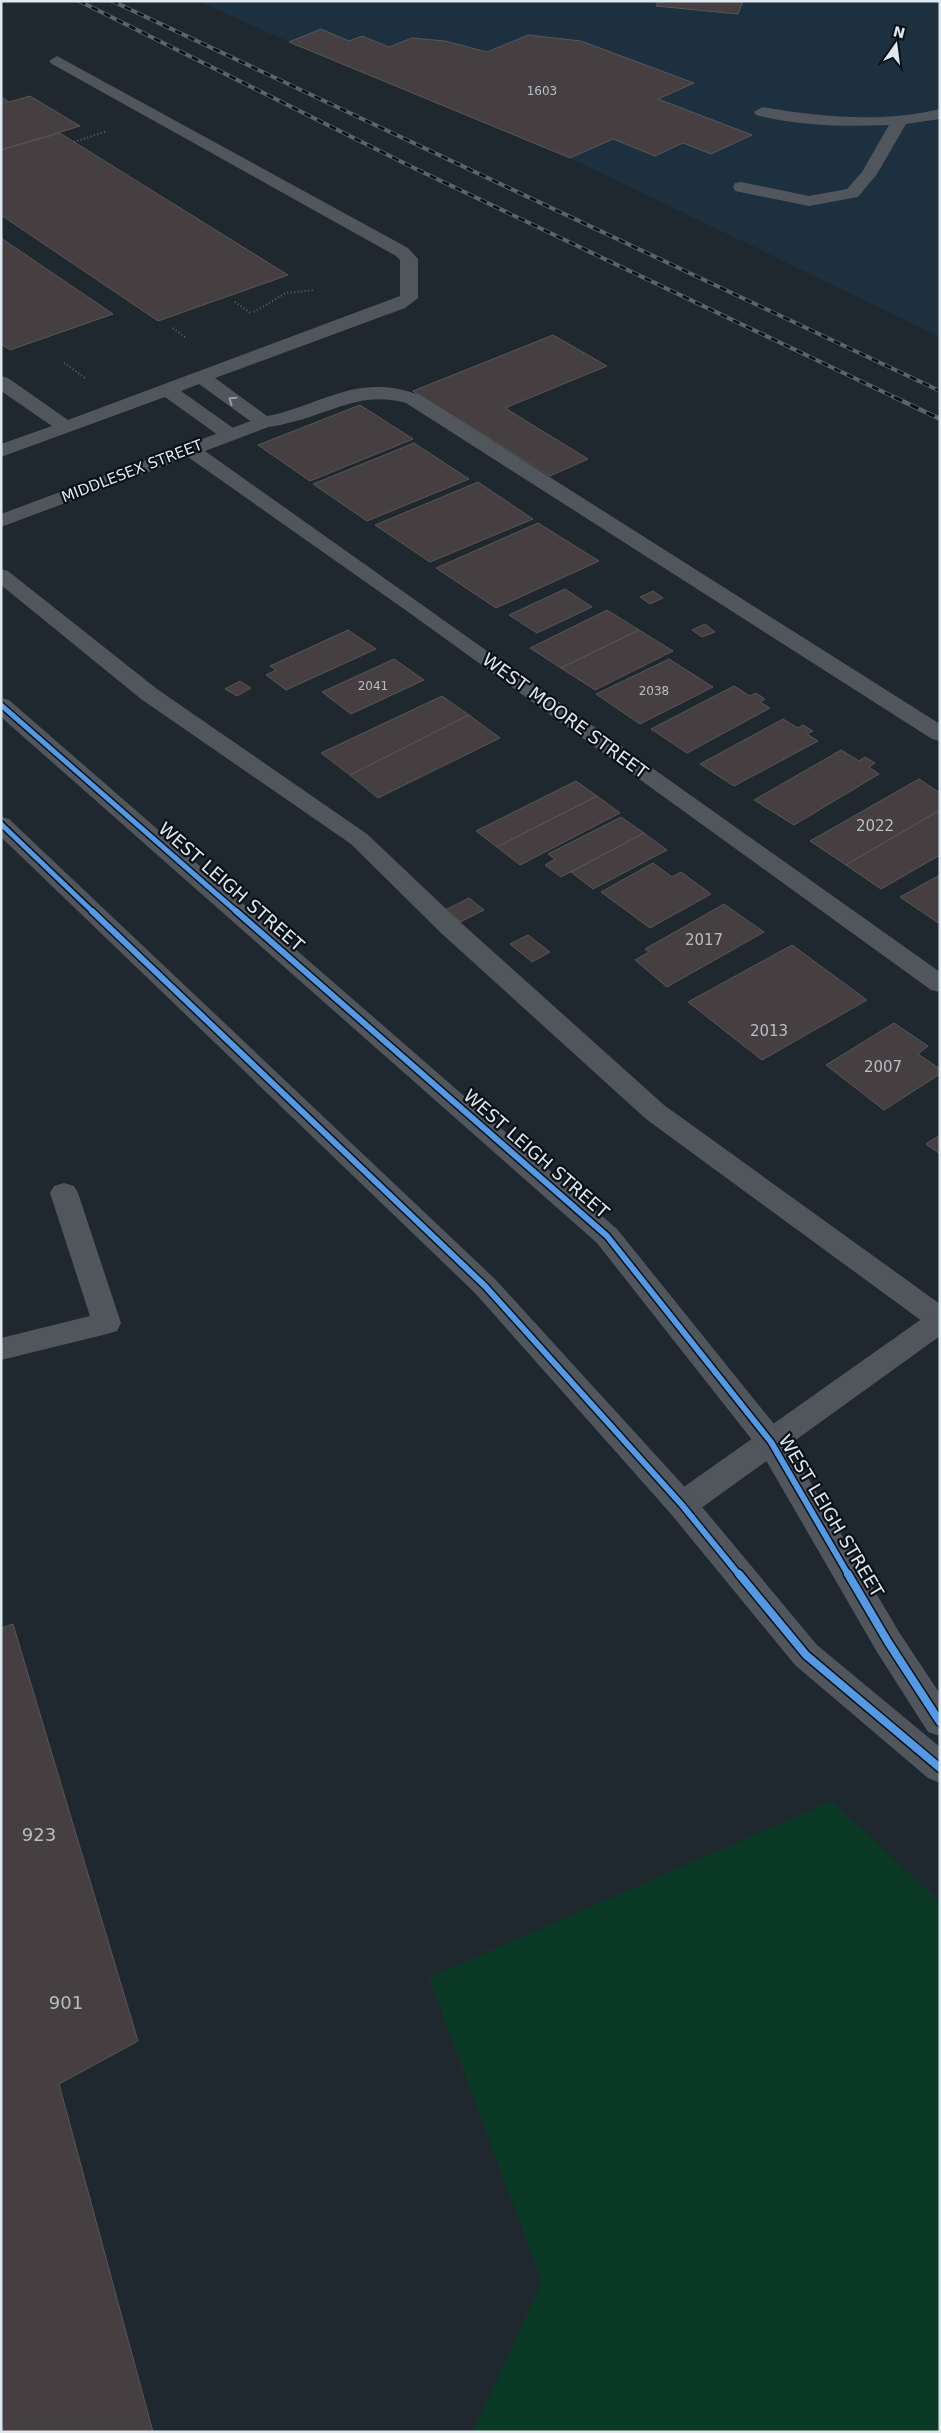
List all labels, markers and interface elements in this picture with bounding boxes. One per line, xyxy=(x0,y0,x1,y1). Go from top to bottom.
north arrow xyxy=(871,20,921,70)
text: N xyxy=(892,23,907,42)
house number: 1603 xyxy=(527,84,557,98)
one-way arrow xyxy=(229,396,238,406)
street label: MIDDLESEX STREET xyxy=(59,435,206,506)
street label: WEST MOORE STREET xyxy=(478,648,653,783)
house number: 2041 xyxy=(358,679,388,693)
house number: 2038 xyxy=(639,684,669,698)
house number: 2022 xyxy=(856,817,894,835)
street label: WEST LEIGH STREET xyxy=(154,818,309,956)
house number: 2017 xyxy=(685,931,723,949)
house number: 2013 xyxy=(750,1022,788,1040)
house number: 2007 xyxy=(864,1058,902,1076)
street label: WEST LEIGH STREET xyxy=(459,1085,614,1223)
street label: WEST LEIGH STREET xyxy=(775,1431,889,1602)
house number: 923 xyxy=(22,1824,56,1845)
house number: 901 xyxy=(49,1992,83,2013)

